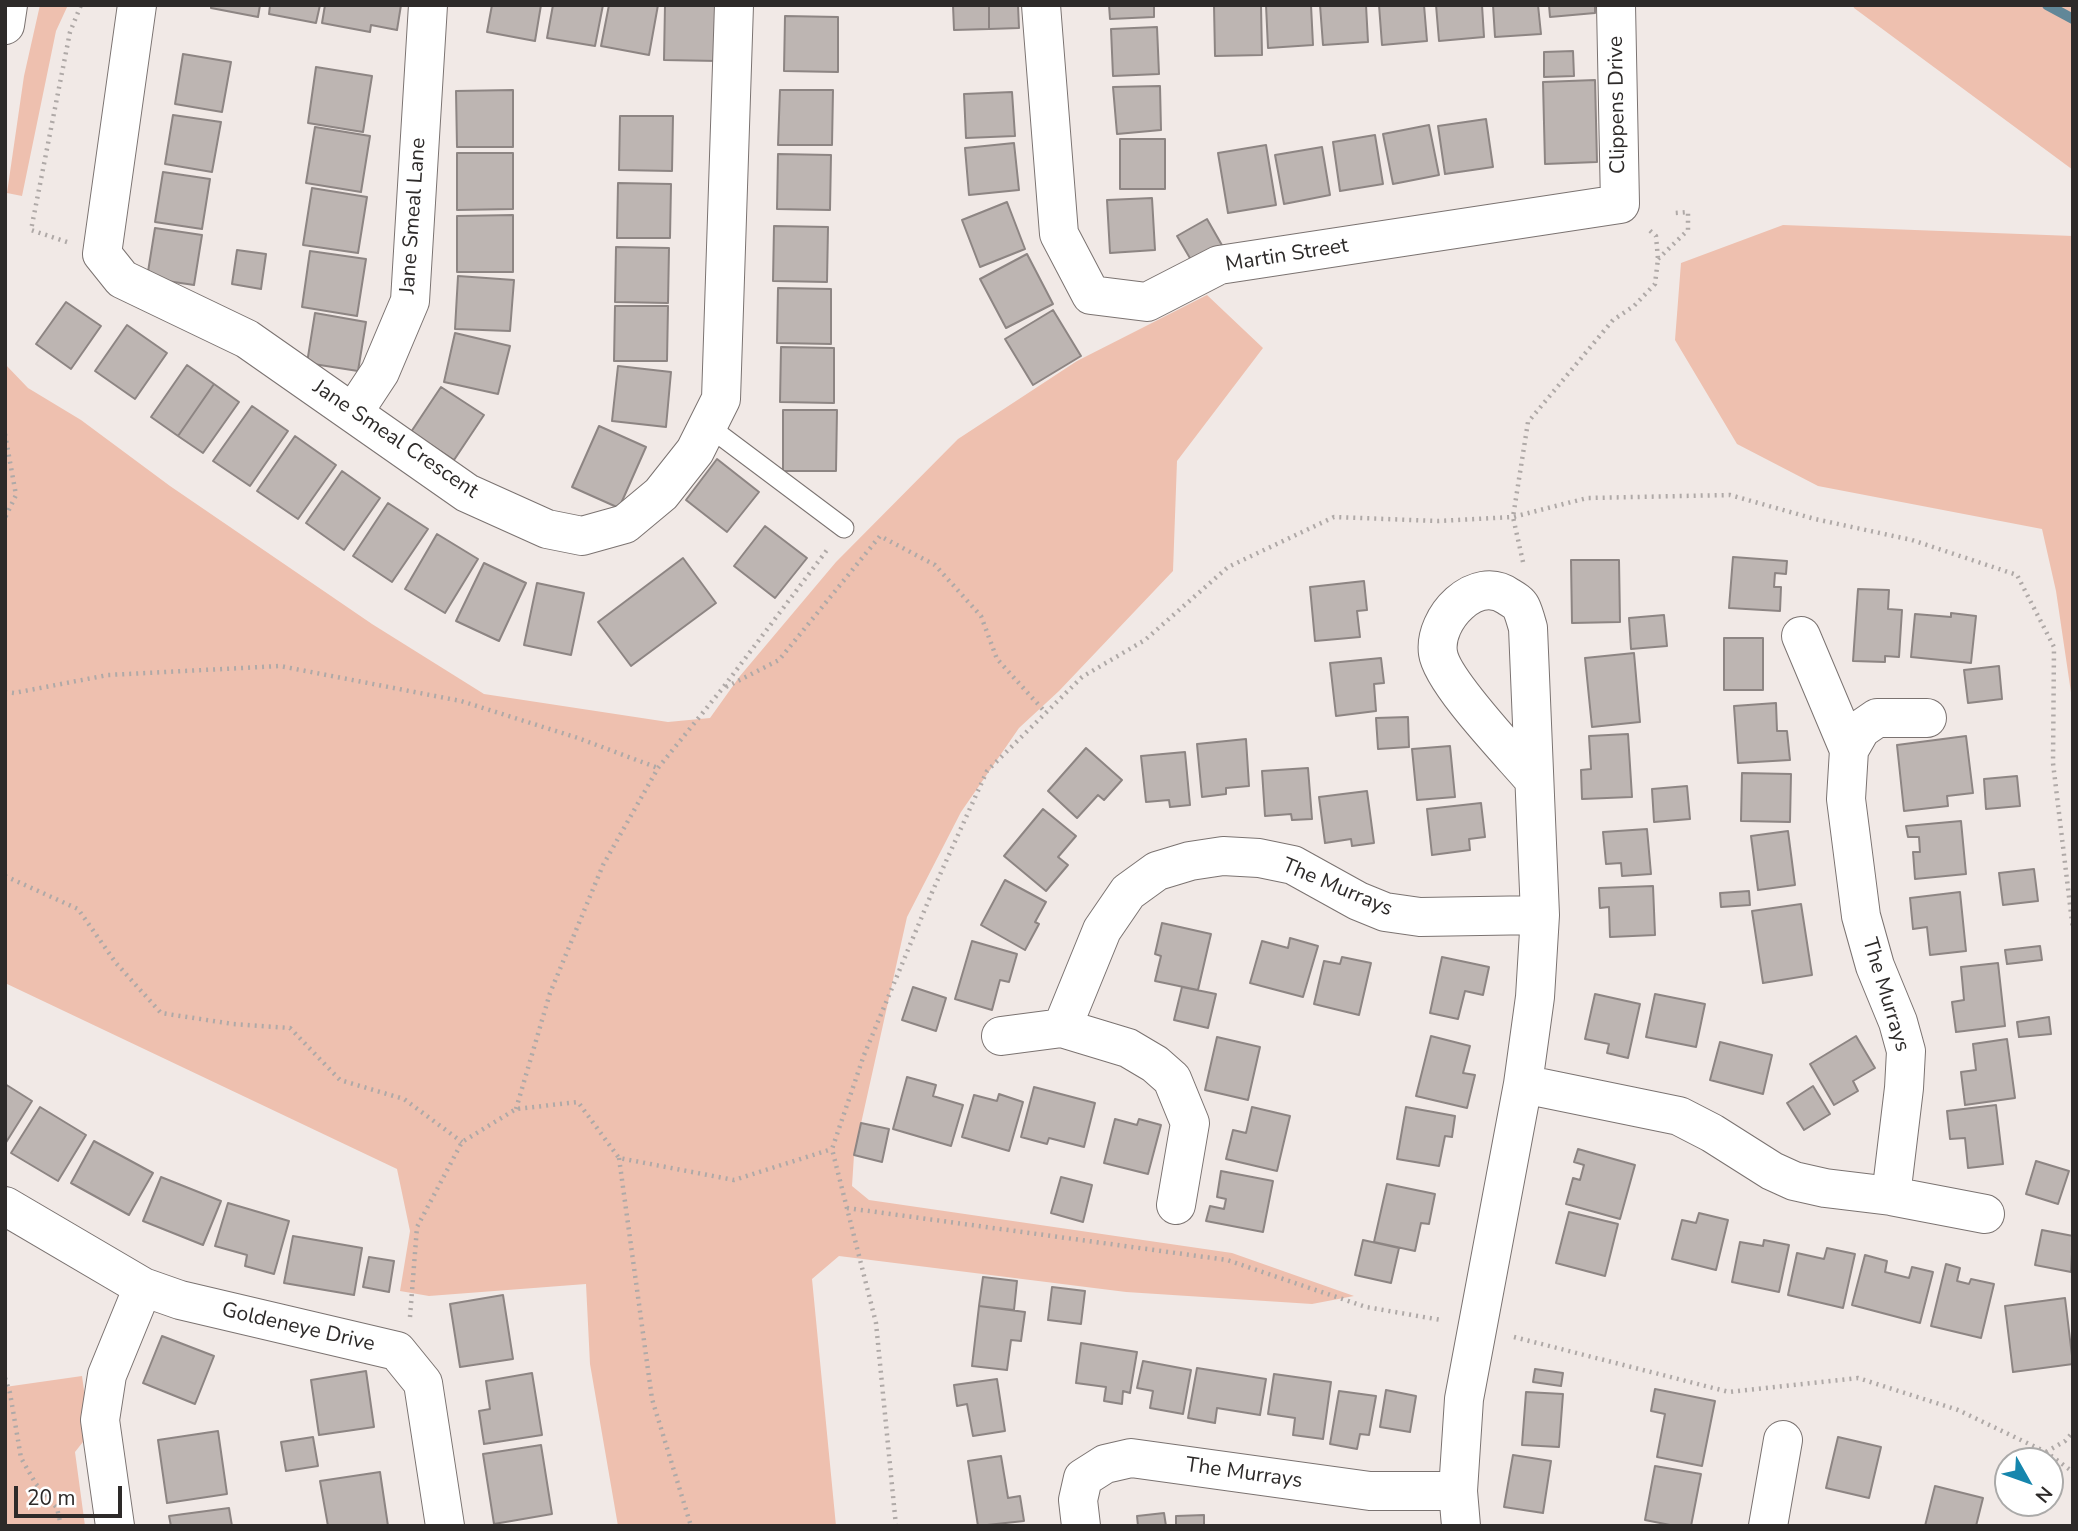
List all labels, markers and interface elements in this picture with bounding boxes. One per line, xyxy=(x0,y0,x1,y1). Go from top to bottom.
street label: Clippens Drive xyxy=(1604,36,1632,174)
street label: Jane Smeal Lane xyxy=(396,137,432,295)
street label: Martin Street xyxy=(1224,234,1350,278)
street label: Jane Smeal Crescent xyxy=(308,375,482,505)
street label: The Murrays xyxy=(1278,853,1396,923)
street label: The Murrays xyxy=(1856,935,1914,1055)
street label: Goldeneye Drive xyxy=(219,1298,377,1358)
north arrow xyxy=(1994,1447,2064,1517)
street label: The Murrays xyxy=(1184,1453,1304,1495)
scale bar xyxy=(18,1472,126,1516)
text: N xyxy=(2029,1480,2058,1508)
text: 20 m xyxy=(27,1484,76,1512)

